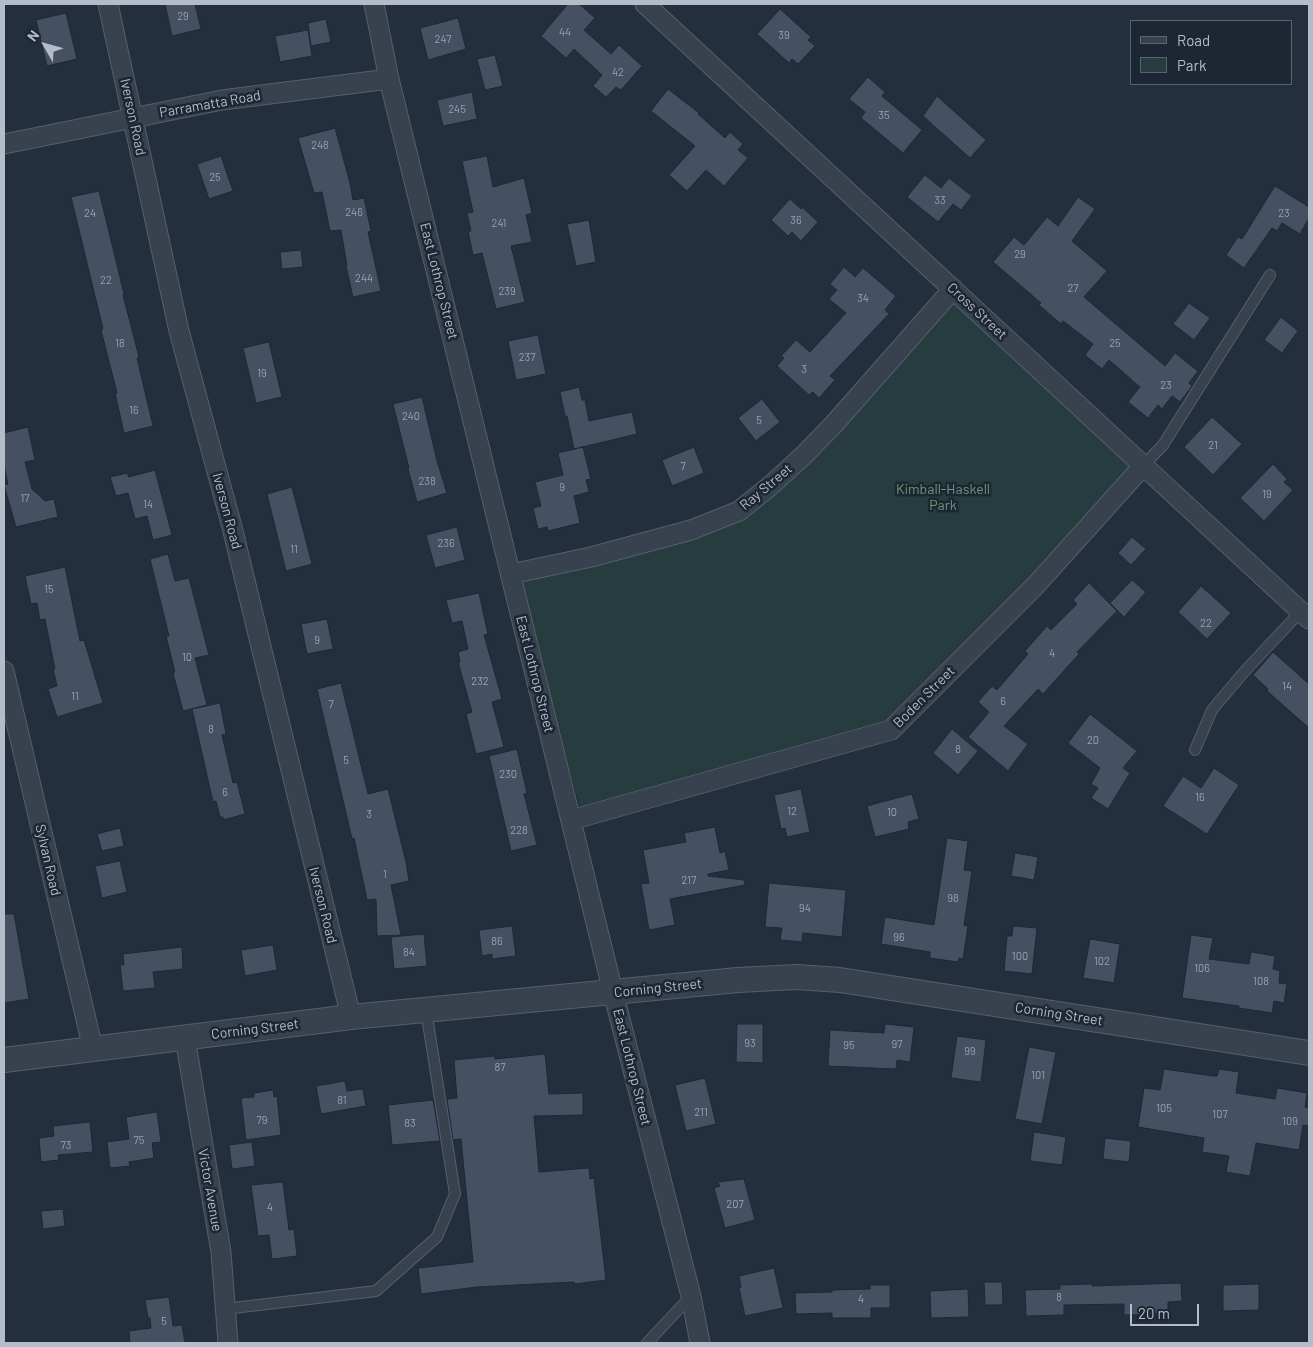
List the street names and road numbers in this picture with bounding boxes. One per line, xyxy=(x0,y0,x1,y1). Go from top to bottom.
street label: Iverson Road xyxy=(117,77,149,157)
street label: Parramatta Road xyxy=(158,87,262,121)
street label: East Lothrop Street xyxy=(416,221,462,341)
street label: Cross Street xyxy=(944,279,1010,343)
street label: Ray Street xyxy=(736,460,796,514)
street label: Iverson Road xyxy=(209,471,245,551)
street label: East Lothrop Street xyxy=(512,614,558,734)
street label: Boden Street xyxy=(890,663,958,731)
street label: Sylvan Road xyxy=(32,823,64,897)
street label: Iverson Road xyxy=(305,865,341,945)
street label: Corning Street xyxy=(613,975,703,1001)
street label: Corning Street xyxy=(1014,999,1104,1029)
street label: East Lothrop Street xyxy=(609,1007,655,1127)
street label: Corning Street xyxy=(210,1015,300,1043)
street label: Victor Avenue xyxy=(194,1147,226,1233)

